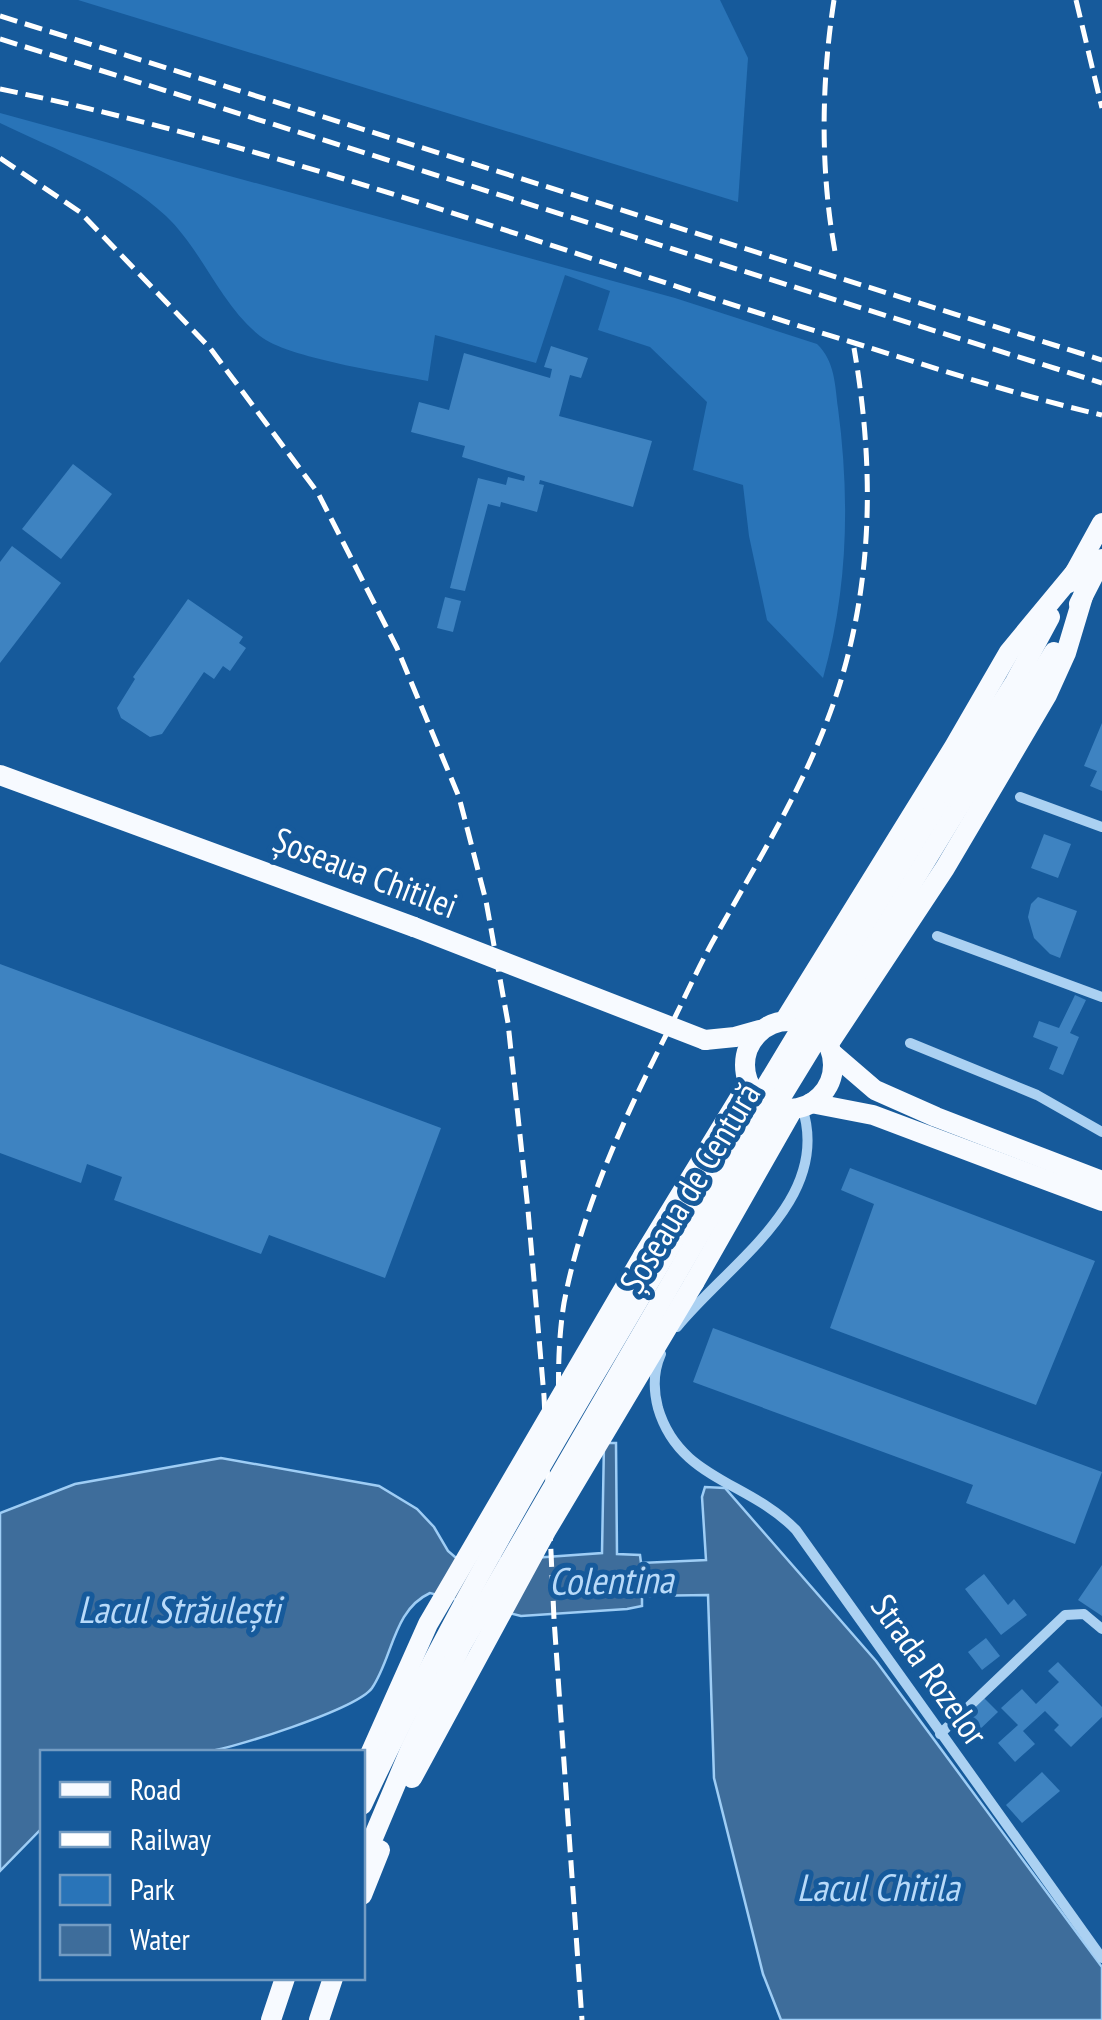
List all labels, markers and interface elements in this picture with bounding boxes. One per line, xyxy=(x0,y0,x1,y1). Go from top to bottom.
street label: Șoseaua Chitilei xyxy=(267,816,464,928)
street label: Șoseaua de Centură xyxy=(608,1074,770,1301)
water label: Colentina xyxy=(548,1554,675,1605)
water label: Lacul Străulești xyxy=(78,1584,285,1633)
street label: Strada Rozelor xyxy=(861,1585,999,1754)
legend xyxy=(40,1750,365,1980)
text: Road xyxy=(130,1769,181,1808)
text: Railway xyxy=(130,1819,212,1858)
water label: Lacul Chitila xyxy=(797,1862,961,1911)
text: Park xyxy=(130,1869,175,1908)
text: Water xyxy=(130,1919,191,1958)

